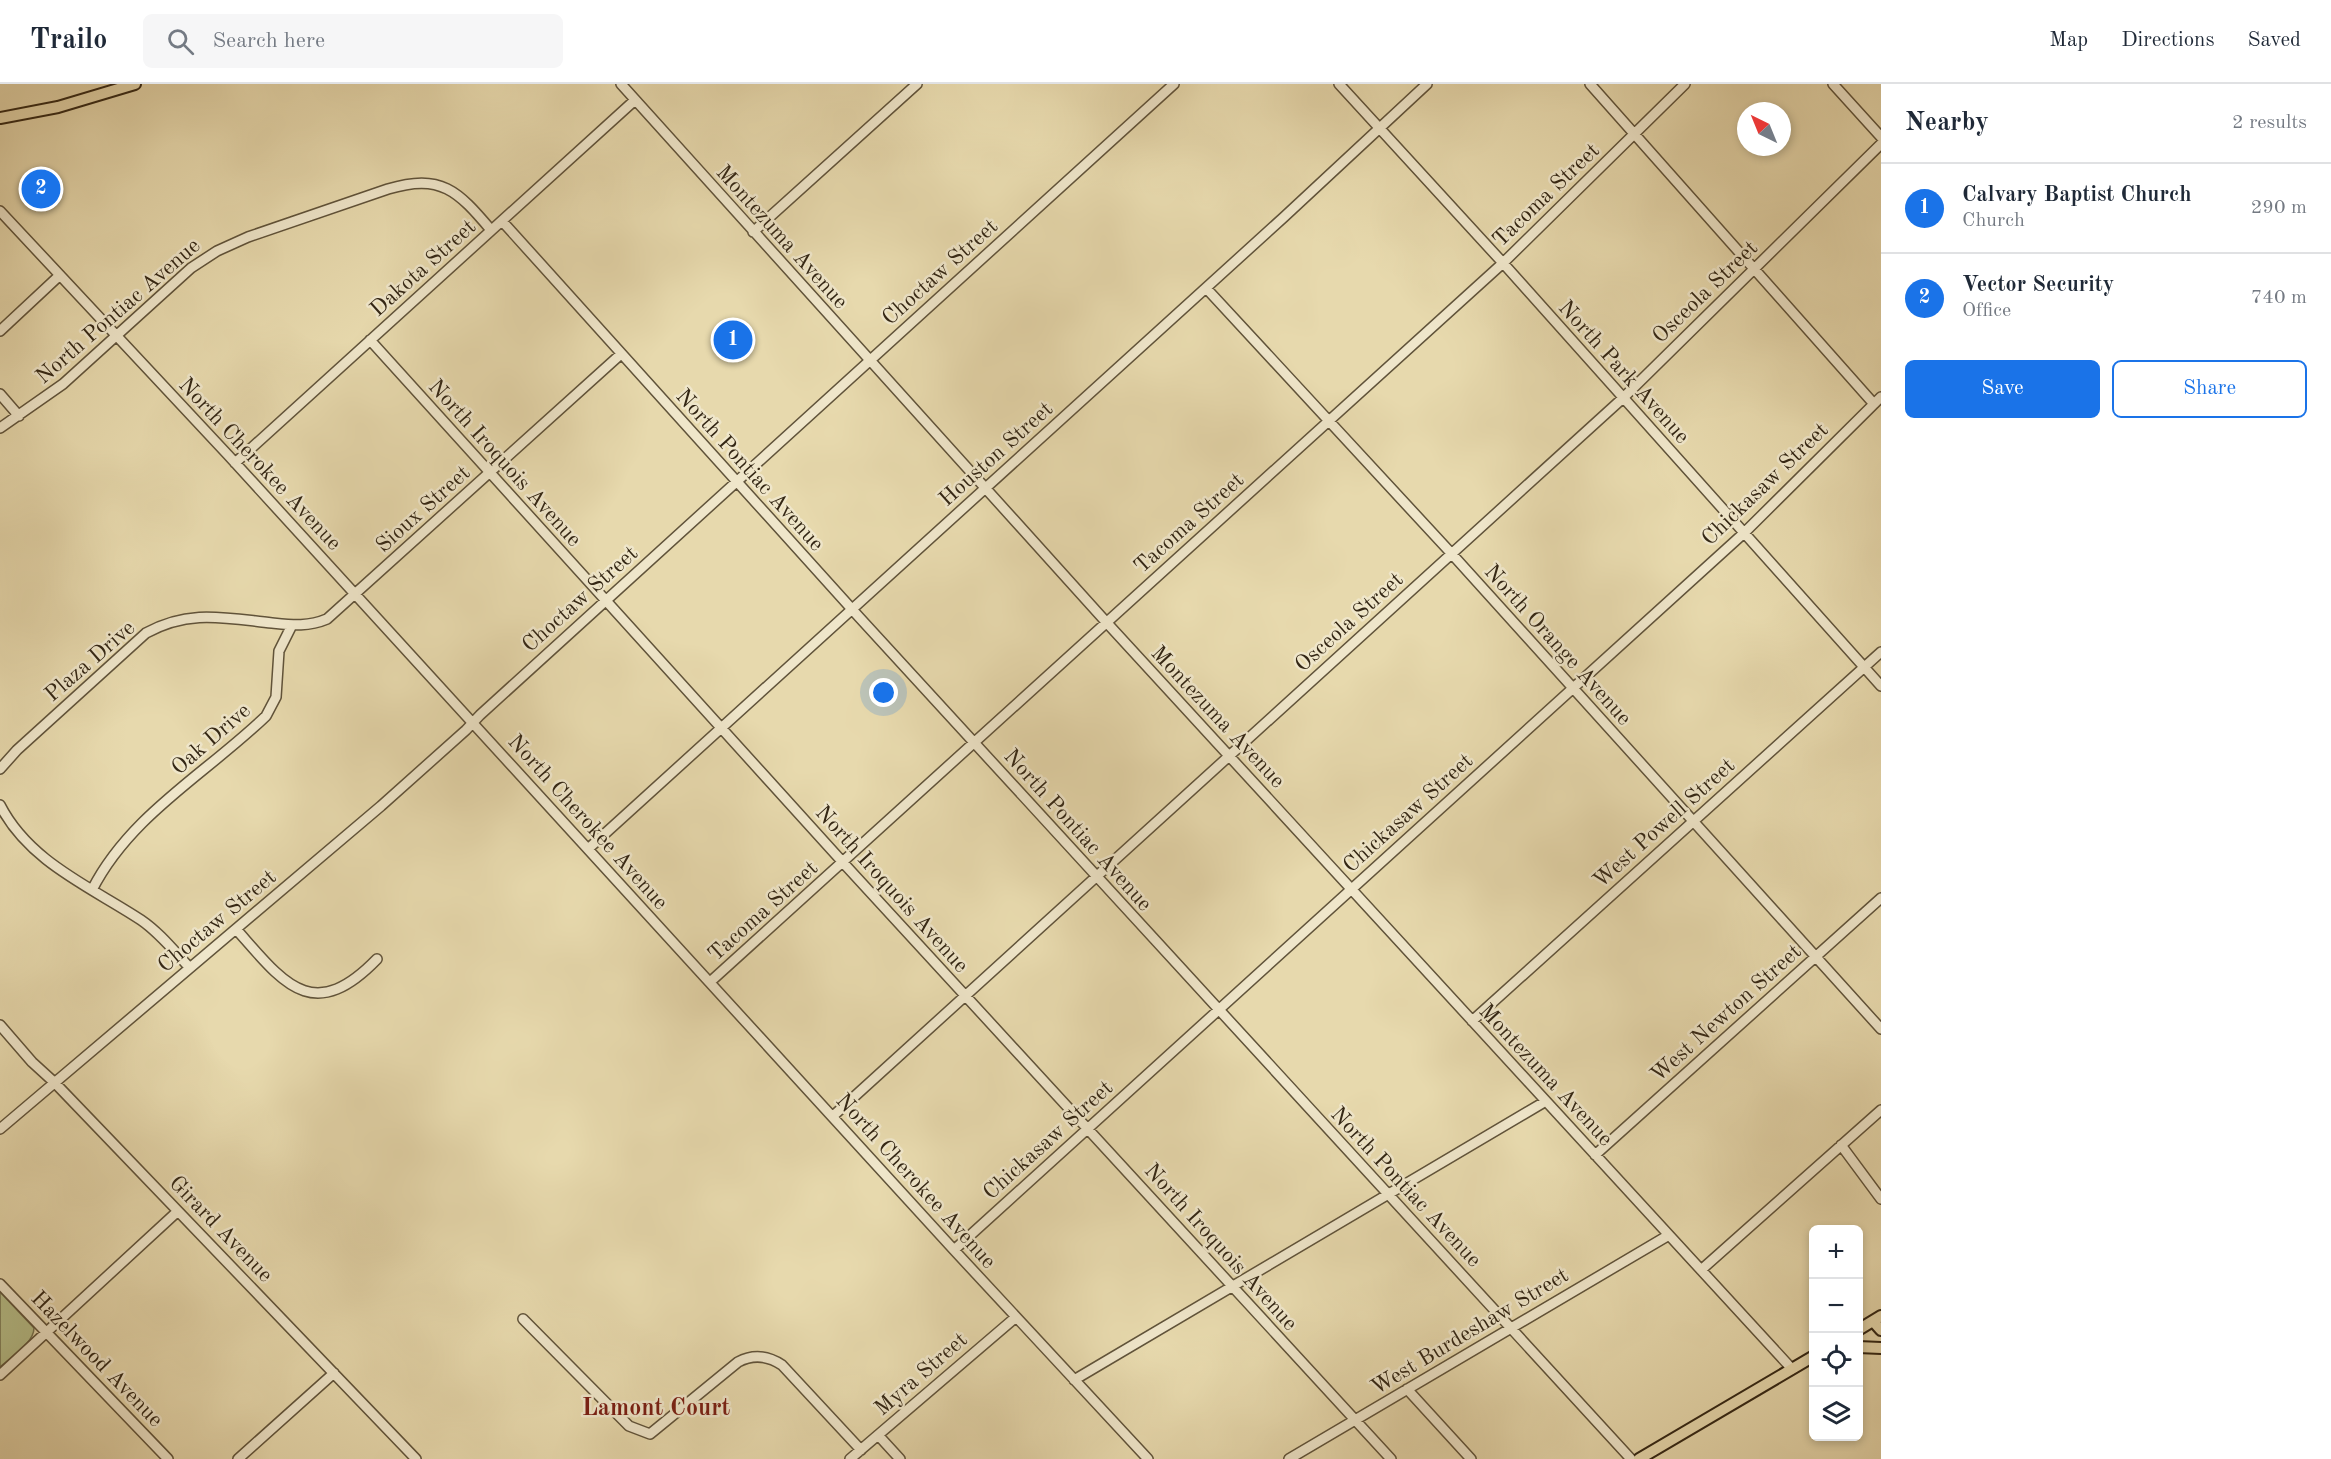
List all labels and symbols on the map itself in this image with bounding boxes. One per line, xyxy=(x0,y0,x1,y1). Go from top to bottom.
north arrow xyxy=(1737,102,1791,156)
street label: Tacoma Street xyxy=(1489,139,1604,252)
street label: Montezuma Avenue xyxy=(711,161,852,313)
pin: 2 xyxy=(22,166,60,212)
street label: Choctaw Street xyxy=(878,215,1002,330)
street label: Dakota Street xyxy=(366,216,480,321)
street label: North Pontiac Avenue xyxy=(32,235,205,389)
street label: Osceola Street xyxy=(1649,237,1762,348)
street label: North Park Avenue xyxy=(1554,297,1693,448)
pin: 1 xyxy=(714,318,752,362)
street label: North Cherokee Avenue xyxy=(174,374,345,555)
street label: North Iroquois Avenue xyxy=(424,376,585,551)
street label: North Pontiac Avenue xyxy=(671,385,828,556)
street label: Houston Street xyxy=(935,398,1057,511)
street label: Chickasaw Street xyxy=(1698,419,1833,550)
street label: Sioux Street xyxy=(372,462,475,557)
street label: Tacoma Street xyxy=(1130,469,1248,578)
street label: Choctaw Street xyxy=(518,542,642,657)
street label: North Orange Avenue xyxy=(1480,561,1635,730)
street label: Osceola Street xyxy=(1291,569,1408,676)
street label: Plaza Drive xyxy=(41,617,140,706)
street label: Montezuma Avenue xyxy=(1146,642,1289,792)
your location xyxy=(869,678,898,707)
street label: Oak Drive xyxy=(168,699,255,780)
street label: North Cherokee Avenue xyxy=(503,731,672,914)
street label: North Pontiac Avenue xyxy=(999,745,1156,916)
street label: Chickasaw Street xyxy=(1339,750,1477,877)
street label: West Powell Street xyxy=(1589,754,1739,892)
street label: North Iroquois Avenue xyxy=(811,802,972,977)
street label: Tacoma Street xyxy=(704,857,822,966)
street label: Choctaw Street xyxy=(154,866,281,977)
street label: West Newton Street xyxy=(1647,940,1806,1087)
street label: Montezuma Avenue xyxy=(1474,1000,1617,1150)
street label: Chickasaw Street xyxy=(979,1077,1117,1204)
street label: North Cherokee Avenue xyxy=(831,1090,1000,1273)
street label: North Pontiac Avenue xyxy=(1326,1103,1485,1271)
street label: North Iroquois Avenue xyxy=(1140,1160,1301,1335)
street label: Girard Avenue xyxy=(165,1172,276,1287)
street label: West Burdeshaw Street xyxy=(1368,1264,1572,1399)
street label: Hazelwood Avenue xyxy=(26,1287,167,1432)
street label: Myra Street xyxy=(871,1329,972,1420)
district label: Lamont Court xyxy=(582,1397,731,1421)

